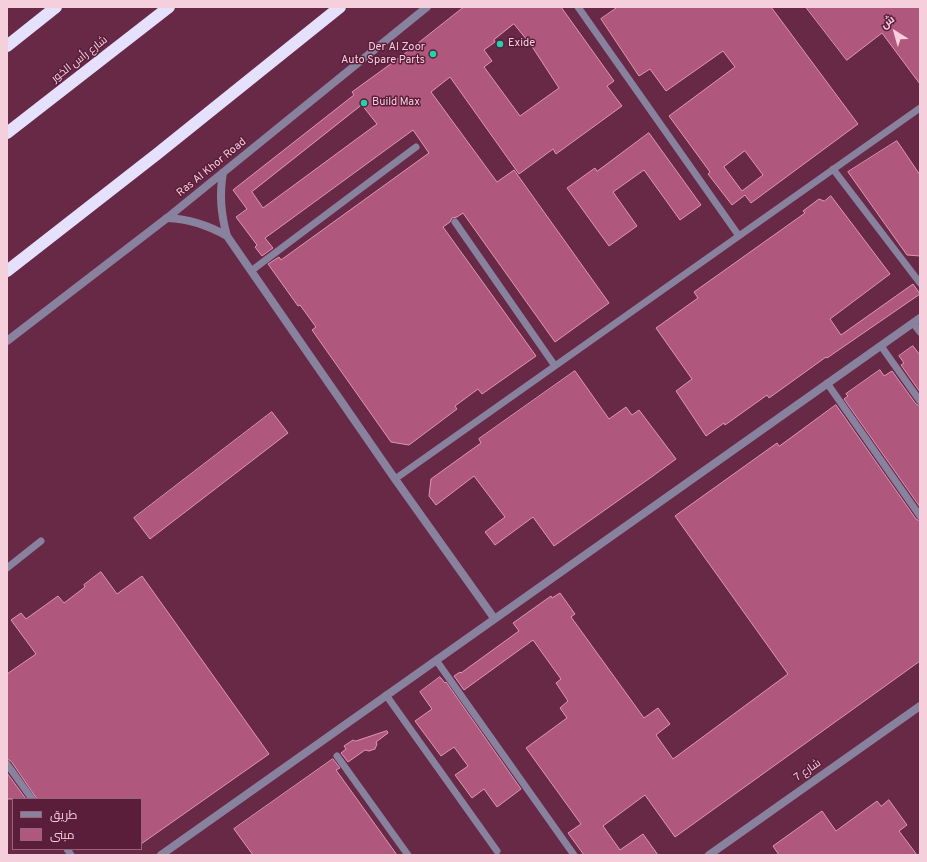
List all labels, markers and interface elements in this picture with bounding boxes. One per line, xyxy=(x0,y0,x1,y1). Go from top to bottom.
north arrow xyxy=(875,12,915,52)
text: ش xyxy=(878,13,898,32)
street label: شارع رأس الخور xyxy=(49,34,111,86)
place label: Exide xyxy=(508,37,535,51)
marker: Exide xyxy=(495,39,505,49)
place label: Der Al Zoor Auto Spare Parts xyxy=(341,41,425,67)
marker: Der Al Zoor Auto Spare Parts xyxy=(428,49,438,59)
place label: Build Max xyxy=(372,96,420,110)
marker: Build Max xyxy=(359,98,369,108)
street label: Ras Al Khor Road xyxy=(175,136,249,200)
street label: شارع 7 xyxy=(792,757,824,785)
legend xyxy=(12,798,142,850)
text: طريق xyxy=(50,808,77,824)
text: مبنى xyxy=(50,828,75,844)

